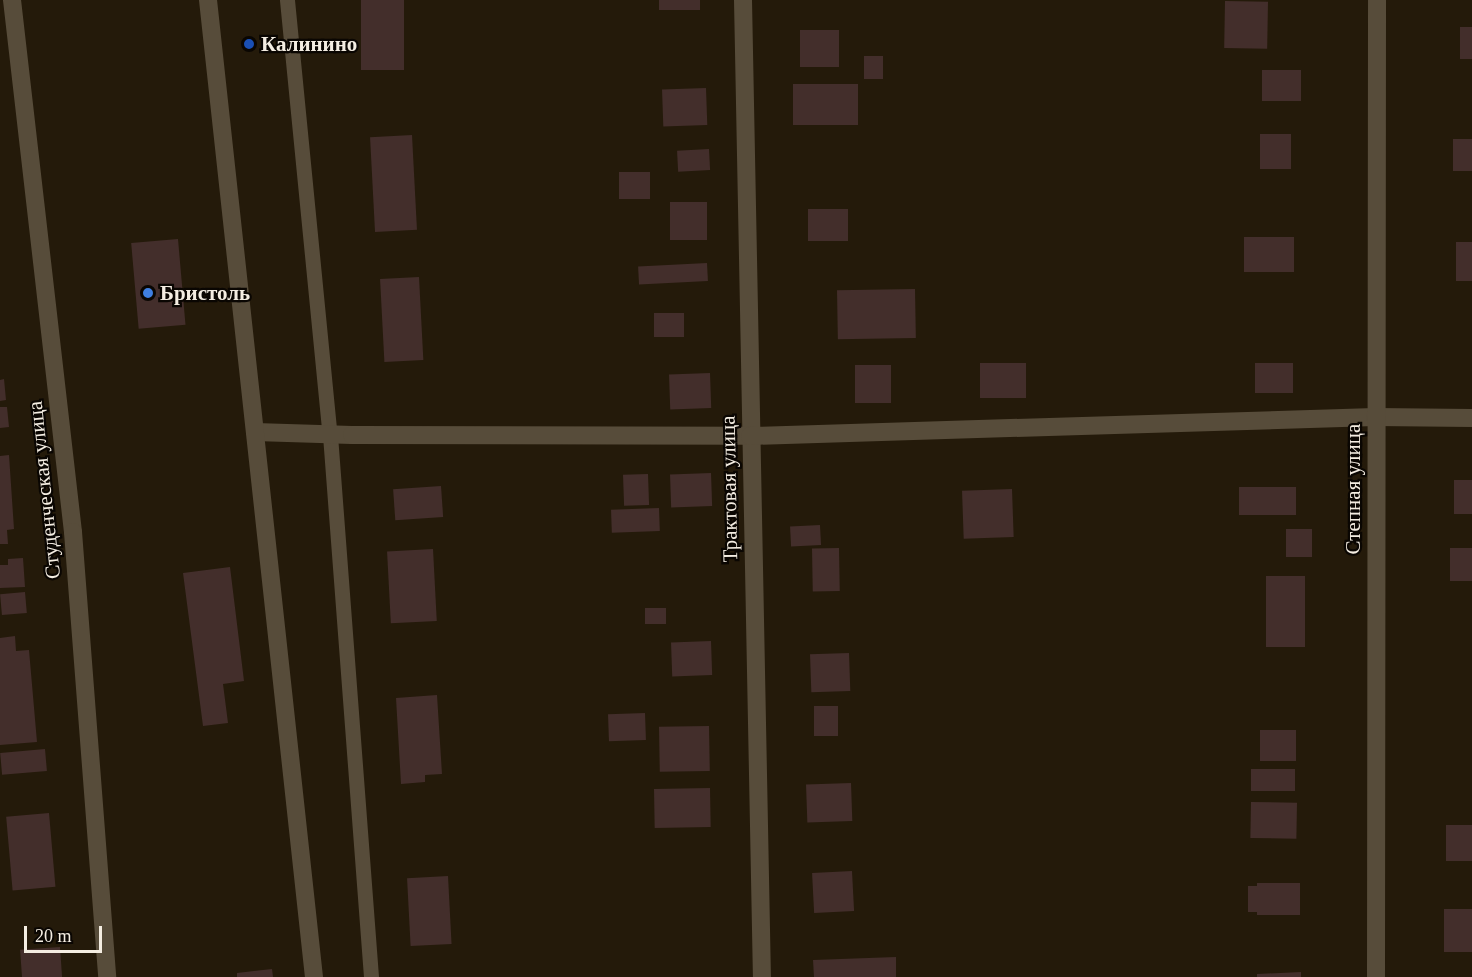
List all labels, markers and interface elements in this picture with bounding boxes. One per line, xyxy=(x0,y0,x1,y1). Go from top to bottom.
place label: Калинино xyxy=(261,31,357,57)
marker: Калинино xyxy=(242,37,256,51)
place label: Бристоль xyxy=(160,280,250,306)
marker: Бристоль xyxy=(141,286,155,300)
street label: Студенческая улица xyxy=(22,400,66,580)
street label: Трактовая улица xyxy=(715,415,743,563)
street label: Степная улица xyxy=(1340,424,1366,554)
scale bar xyxy=(27,914,105,952)
text: 20 m xyxy=(35,926,72,946)

